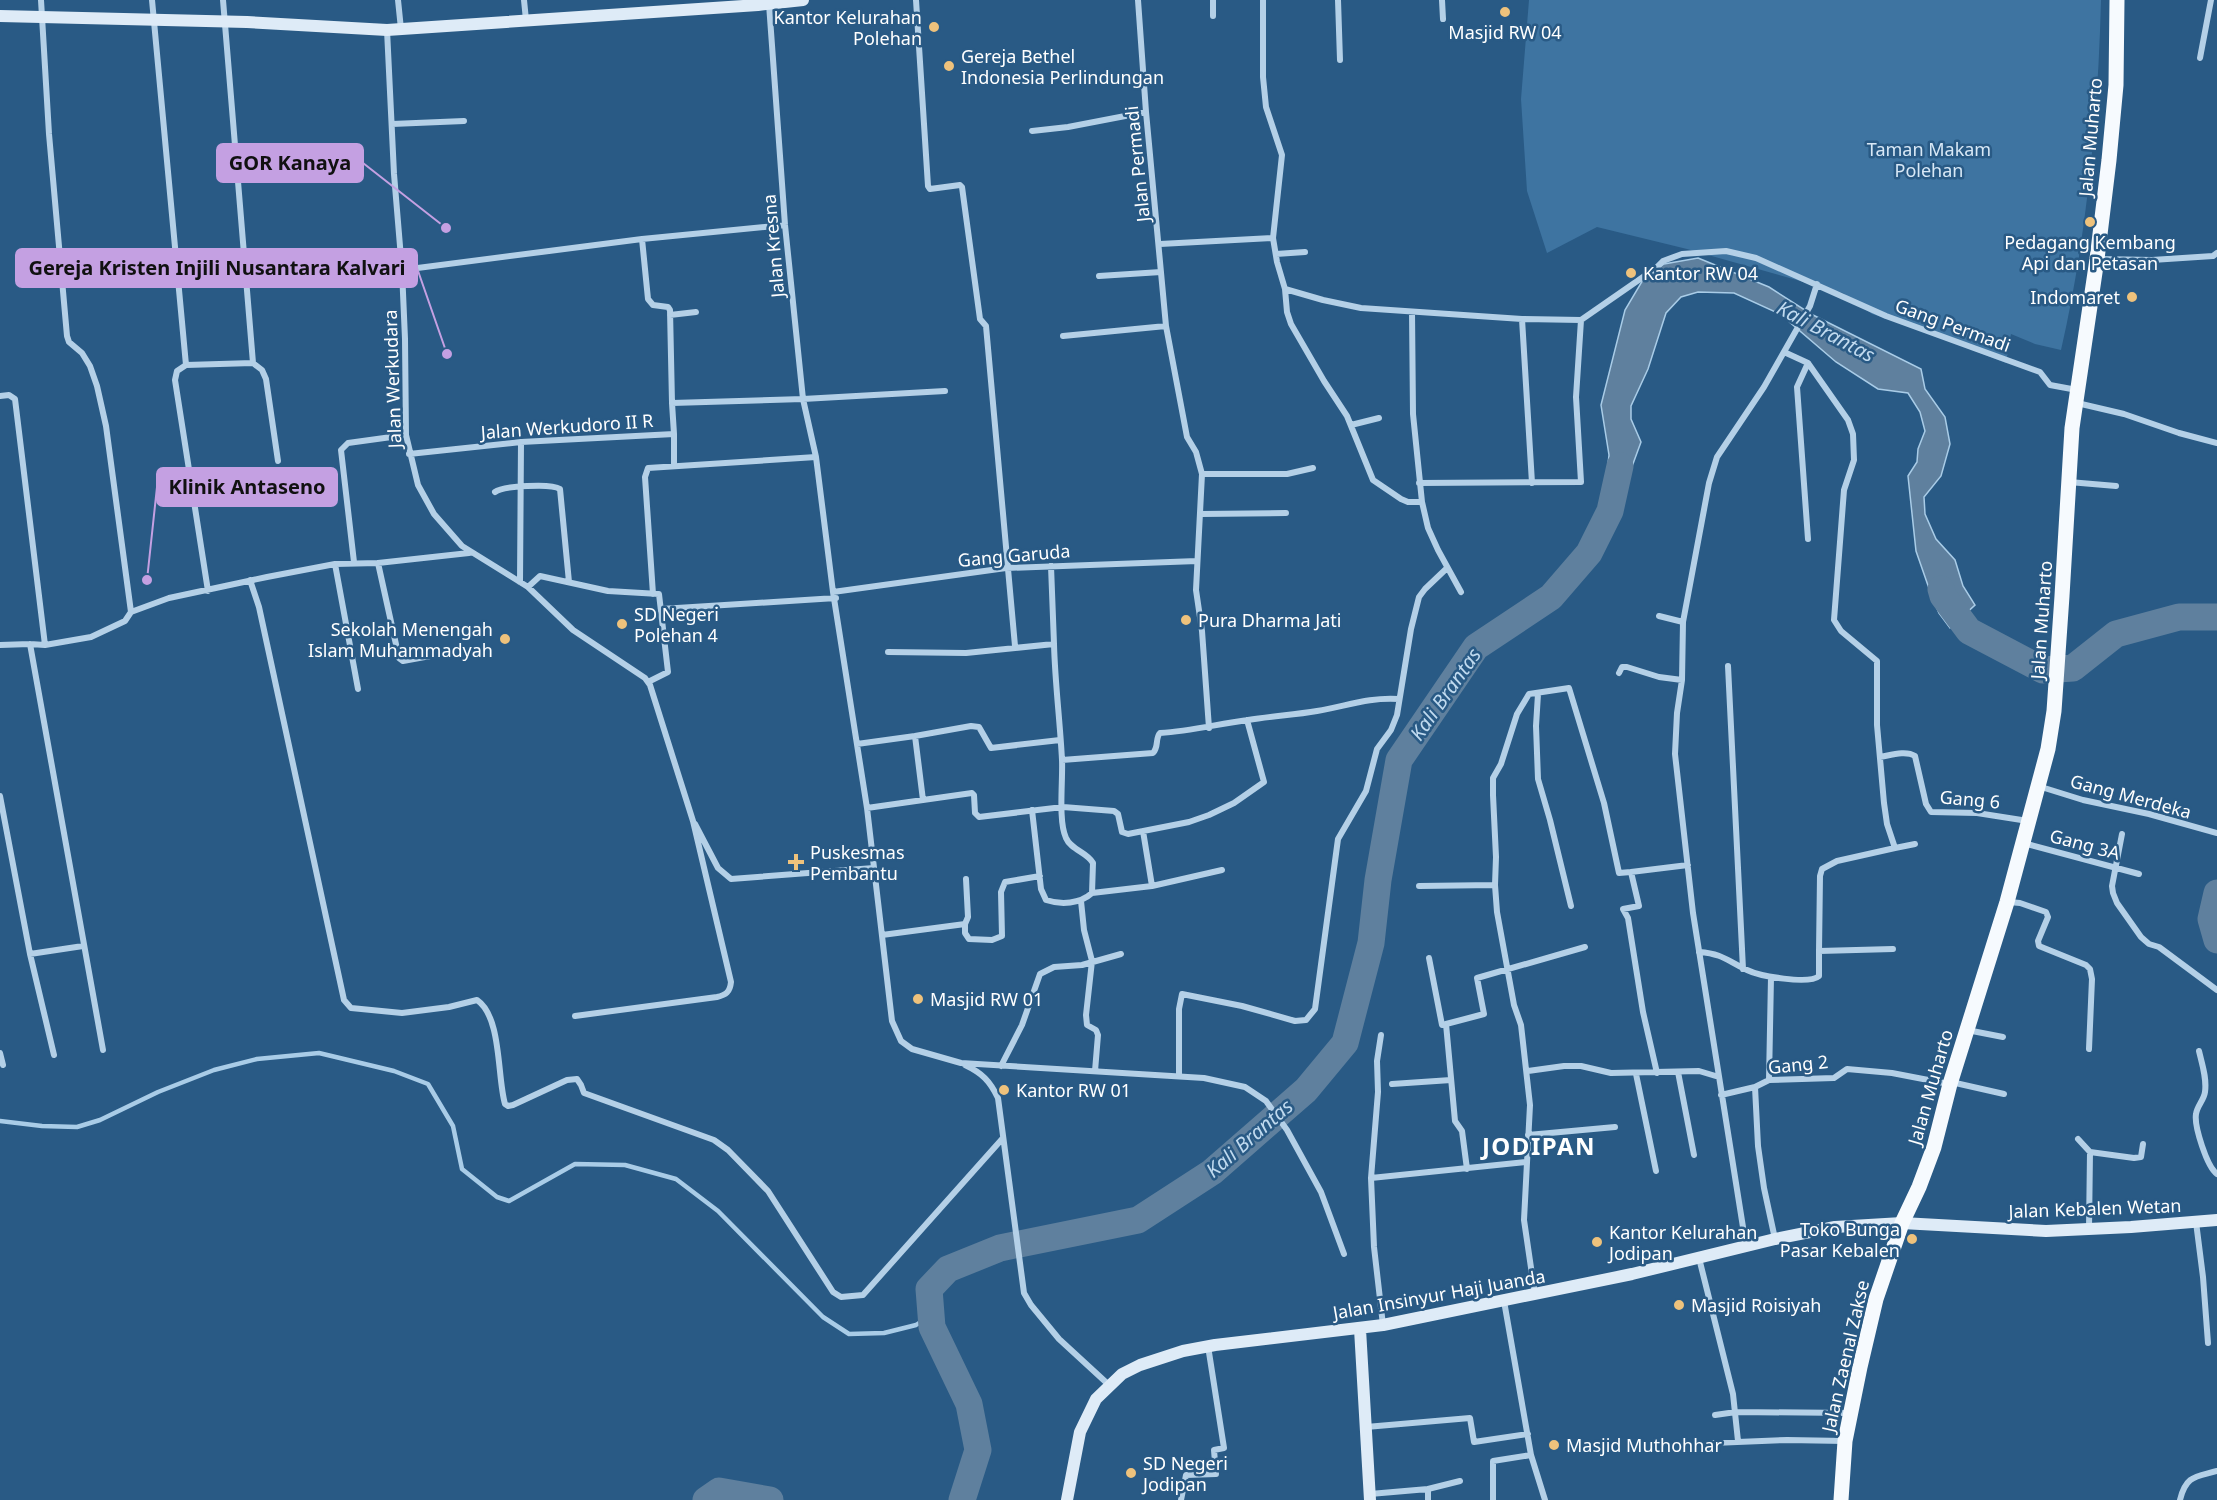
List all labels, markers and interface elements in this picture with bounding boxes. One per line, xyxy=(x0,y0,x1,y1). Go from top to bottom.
place label: Kantor Kelurahan Polehan xyxy=(774,5,922,50)
marker: Masjid RW 04 xyxy=(1498,5,1512,19)
marker: Kantor Kelurahan Polehan xyxy=(927,20,941,34)
place label: Masjid RW 04 xyxy=(1448,20,1562,44)
place label: Gereja Bethel Indonesia Perlindungan xyxy=(961,44,1164,89)
marker: Gereja Bethel Indonesia Perlindungan xyxy=(942,59,956,73)
street label: Jalan Muharto xyxy=(2073,77,2107,199)
street label: Jalan Permadi xyxy=(1119,105,1155,225)
park label: Taman Makam Polehan xyxy=(1867,137,1991,182)
callout: GOR Kanaya xyxy=(217,144,363,182)
text: GOR Kanaya xyxy=(229,149,351,176)
street label: Jalan Kresna xyxy=(757,193,790,301)
marker: Pedagang Kembang Api dan Petasan xyxy=(2083,215,2097,229)
place label: Pedagang Kembang Api dan Petasan xyxy=(2004,230,2176,275)
callout: Gereja Kristen Injili Nusantara Kalvari xyxy=(16,249,417,287)
text: Gereja Kristen Injili Nusantara Kalvari xyxy=(28,254,406,281)
place label: Kantor RW 04 xyxy=(1643,261,1758,285)
marker: Kantor RW 04 xyxy=(1624,266,1638,280)
place label: Indomaret xyxy=(2030,285,2120,309)
marker: Indomaret xyxy=(2125,290,2139,304)
street label: Gang Permadi xyxy=(1892,293,2014,357)
water label: Kali Brantas xyxy=(1772,294,1880,368)
street label: Jalan Werkudara xyxy=(378,309,406,451)
street label: Jalan Werkudoro II R xyxy=(478,408,654,444)
callout: Klinik Antaseno xyxy=(157,468,337,506)
text: Klinik Antaseno xyxy=(169,473,325,500)
street label: Gang Garuda xyxy=(957,538,1071,572)
street label: Jalan Muharto xyxy=(2025,560,2057,682)
place label: SD Negeri Polehan 4 xyxy=(634,602,719,647)
place label: Pura Dharma Jati xyxy=(1198,608,1341,632)
marker: Pura Dharma Jati xyxy=(1179,613,1193,627)
place label: Sekolah Menengah Islam Muhammadyah xyxy=(308,617,493,662)
marker: SD Negeri Polehan 4 xyxy=(615,617,629,631)
marker: Sekolah Menengah Islam Muhammadyah xyxy=(498,632,512,646)
water label: Kali Brantas xyxy=(1403,642,1487,746)
street label: Gang Merdeka xyxy=(2068,768,2194,824)
street label: Gang 6 xyxy=(1939,784,2001,814)
street label: Gang 3A xyxy=(2047,823,2123,865)
place label: Puskesmas Pembantu xyxy=(810,840,905,885)
marker: Puskesmas Pembantu xyxy=(787,853,805,871)
place label: Masjid RW 01 xyxy=(930,987,1043,1011)
marker: Masjid RW 01 xyxy=(911,992,925,1006)
street label: Jalan Muharto xyxy=(1902,1026,1958,1149)
street label: Gang 2 xyxy=(1767,1049,1829,1079)
place label: Kantor RW 01 xyxy=(1016,1078,1131,1102)
marker: Kantor RW 01 xyxy=(997,1083,1011,1097)
water label: Kali Brantas xyxy=(1200,1092,1299,1183)
district label: JODIPAN xyxy=(1480,1129,1596,1162)
street label: Jalan Kebalen Wetan xyxy=(2006,1193,2182,1223)
place label: Toko Bunga Pasar Kebalen xyxy=(1780,1217,1900,1262)
place label: Kantor Kelurahan Jodipan xyxy=(1607,1220,1757,1265)
marker: Toko Bunga Pasar Kebalen xyxy=(1905,1232,1919,1246)
marker: Kantor Kelurahan Jodipan xyxy=(1590,1235,1604,1249)
street label: Jalan Insinyur Haji Juanda xyxy=(1329,1263,1547,1325)
street label: Jalan Zaenal Zakse xyxy=(1815,1278,1874,1436)
place label: Masjid Roisiyah xyxy=(1691,1293,1821,1317)
marker: Masjid Roisiyah xyxy=(1672,1298,1686,1312)
place label: Masjid Muthohhar xyxy=(1566,1433,1722,1457)
marker: Masjid Muthohhar xyxy=(1547,1438,1561,1452)
place label: SD Negeri Jodipan xyxy=(1141,1451,1228,1496)
marker: SD Negeri Jodipan xyxy=(1124,1466,1138,1480)

